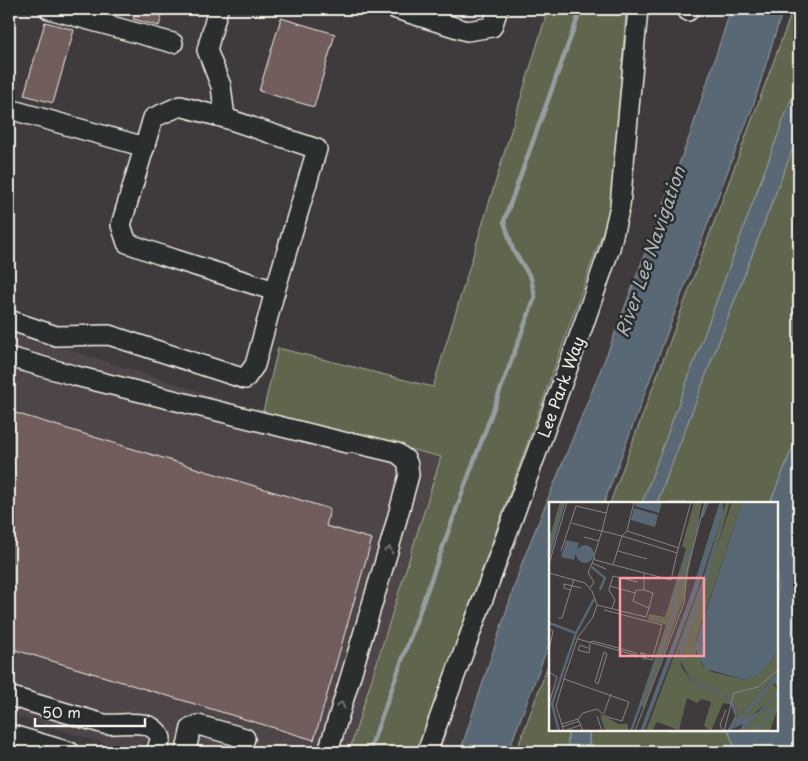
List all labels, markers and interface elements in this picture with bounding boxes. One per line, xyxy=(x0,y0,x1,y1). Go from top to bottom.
water label: River Lee Navigation xyxy=(608,161,692,340)
street label: Lee Park Way xyxy=(531,333,590,441)
inset map xyxy=(549,502,778,731)
one-way arrow xyxy=(383,546,393,555)
scale bar xyxy=(35,696,145,728)
text: 50 m xyxy=(42,700,81,723)
one-way arrow xyxy=(335,701,346,710)

